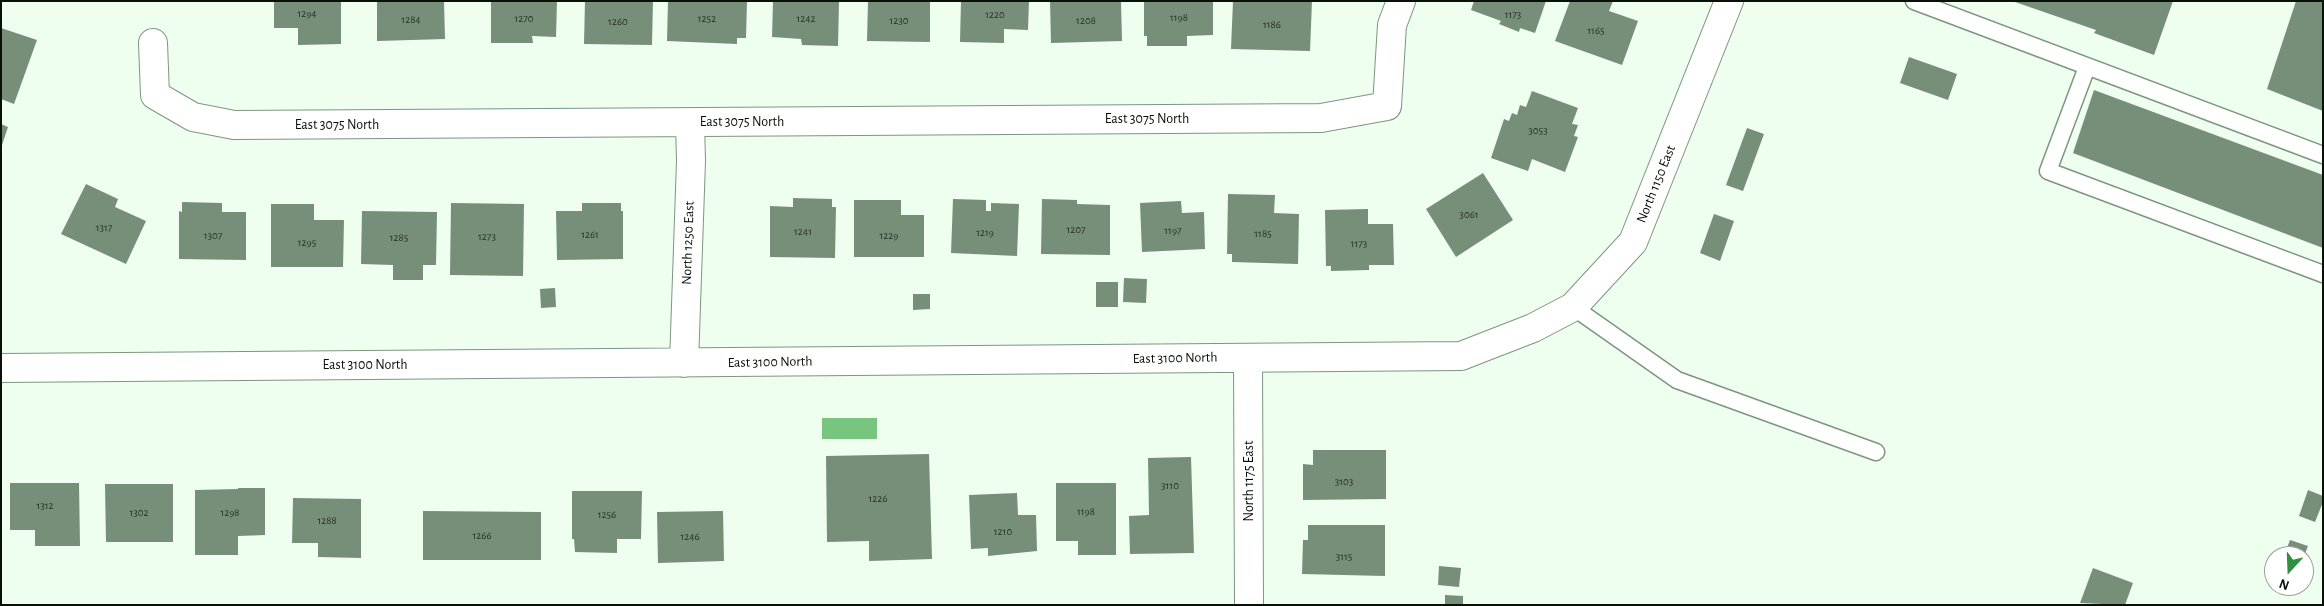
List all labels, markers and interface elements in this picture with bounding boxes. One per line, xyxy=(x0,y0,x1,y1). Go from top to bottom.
house number: 1294 xyxy=(297,7,317,21)
house number: 1220 xyxy=(985,8,1005,22)
house number: 1173 xyxy=(1505,8,1521,22)
house number: 1198 xyxy=(1170,11,1188,25)
house number: 1270 xyxy=(514,12,534,26)
house number: 1252 xyxy=(698,12,716,26)
house number: 1242 xyxy=(796,12,816,26)
house number: 1284 xyxy=(401,13,421,27)
house number: 1230 xyxy=(889,14,909,28)
house number: 1208 xyxy=(1076,14,1096,28)
house number: 1260 xyxy=(608,15,628,29)
house number: 1186 xyxy=(1263,18,1281,32)
house number: 1165 xyxy=(1587,24,1605,38)
street label: East 3075 North xyxy=(1105,111,1189,127)
street label: East 3075 North xyxy=(700,114,784,130)
street label: East 3075 North xyxy=(295,117,379,133)
house number: 3053 xyxy=(1528,124,1548,138)
street label: North 1150 East xyxy=(1633,143,1679,225)
street label: North 1250 East xyxy=(678,201,698,285)
house number: 3061 xyxy=(1459,208,1479,222)
house number: 1317 xyxy=(96,221,112,235)
house number: 1207 xyxy=(1066,223,1086,237)
house number: 1197 xyxy=(1164,224,1182,238)
house number: 1241 xyxy=(794,225,812,239)
house number: 1219 xyxy=(976,226,994,240)
house number: 1185 xyxy=(1254,227,1272,241)
house number: 1261 xyxy=(581,228,599,242)
house number: 1307 xyxy=(204,229,222,243)
house number: 1229 xyxy=(880,229,898,243)
house number: 1273 xyxy=(478,230,496,244)
house number: 1285 xyxy=(390,231,408,245)
house number: 1295 xyxy=(298,236,316,250)
house number: 1173 xyxy=(1351,237,1367,251)
street label: East 3100 North xyxy=(1132,349,1218,367)
street label: East 3100 North xyxy=(727,353,813,371)
street label: East 3100 North xyxy=(323,357,407,373)
street label: North 1175 East xyxy=(1241,441,1257,521)
house number: 3103 xyxy=(1335,475,1353,489)
house number: 3110 xyxy=(1161,479,1179,493)
house number: 1226 xyxy=(869,492,887,506)
house number: 1312 xyxy=(36,499,54,513)
house number: 1198 xyxy=(1077,505,1095,519)
house number: 1302 xyxy=(129,506,149,520)
house number: 1298 xyxy=(220,506,240,520)
house number: 1256 xyxy=(598,508,616,522)
house number: 1288 xyxy=(317,514,337,528)
house number: 1210 xyxy=(994,525,1012,539)
house number: 1266 xyxy=(472,529,492,543)
house number: 1246 xyxy=(680,530,700,544)
north arrow xyxy=(2264,546,2314,596)
house number: 3115 xyxy=(1336,550,1352,564)
text: N xyxy=(2277,576,2291,592)

